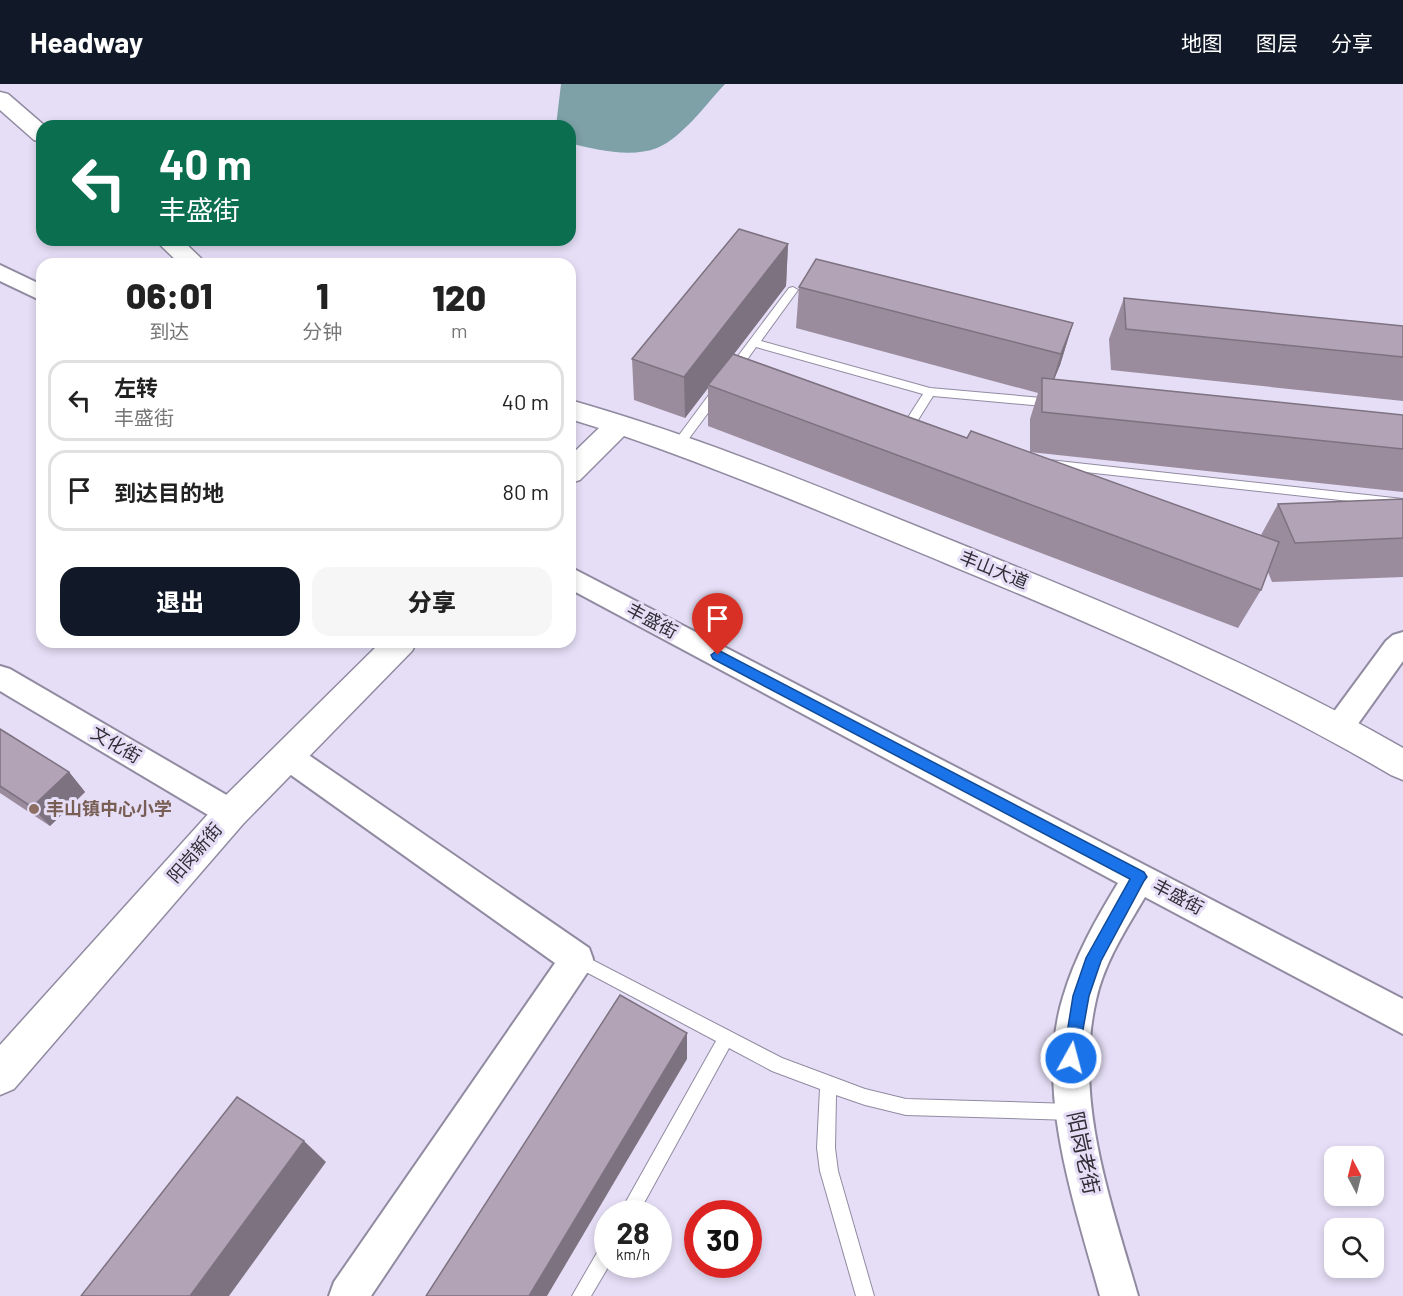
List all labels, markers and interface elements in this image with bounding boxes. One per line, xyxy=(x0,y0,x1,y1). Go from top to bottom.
text: Headway xyxy=(30,25,143,59)
text: 地图 xyxy=(1181,30,1223,55)
text: 图层 xyxy=(1256,30,1298,55)
text: 分享 xyxy=(1331,30,1373,55)
text: 40 m xyxy=(159,138,252,188)
icon: left xyxy=(60,144,138,222)
text: 丰盛街 xyxy=(159,193,240,225)
text: 06:01 xyxy=(126,273,213,316)
text: 1 xyxy=(316,273,329,316)
text: 120 xyxy=(432,275,486,318)
text: m xyxy=(451,318,468,342)
text: 到达 xyxy=(149,319,189,343)
text: 分钟 xyxy=(302,319,342,343)
text: 左转 xyxy=(114,374,158,400)
icon: left xyxy=(63,384,96,417)
text: 40 m xyxy=(502,388,549,414)
text: 丰盛街 xyxy=(114,405,174,429)
icon: arrive xyxy=(63,474,96,507)
text: 80 m xyxy=(503,478,549,504)
text: 到达目的地 xyxy=(114,479,224,505)
street label: 丰山大道 xyxy=(957,545,1032,593)
button: 退出 xyxy=(60,567,300,636)
button: 分享 xyxy=(312,567,552,636)
pin xyxy=(692,593,743,655)
street label: 丰盛街 xyxy=(623,598,681,643)
icon: arrive xyxy=(701,602,734,635)
street label: 文化街 xyxy=(88,721,145,767)
place label: 丰山镇中心小学 xyxy=(46,797,172,819)
marker: 丰山镇中心小学 xyxy=(27,802,41,816)
street label: 阳岗新街 xyxy=(162,818,226,887)
street label: 丰盛街 xyxy=(1149,874,1207,919)
position arrow xyxy=(1039,1026,1103,1090)
street label: 阳岗老街 xyxy=(1064,1109,1105,1196)
north arrow xyxy=(1324,1146,1384,1206)
map controls xyxy=(1324,1146,1384,1278)
speed limit sign: 30 xyxy=(684,1200,762,1278)
text: 28 xyxy=(616,1214,650,1250)
button: search xyxy=(1324,1218,1384,1278)
text: km/h xyxy=(616,1245,650,1263)

